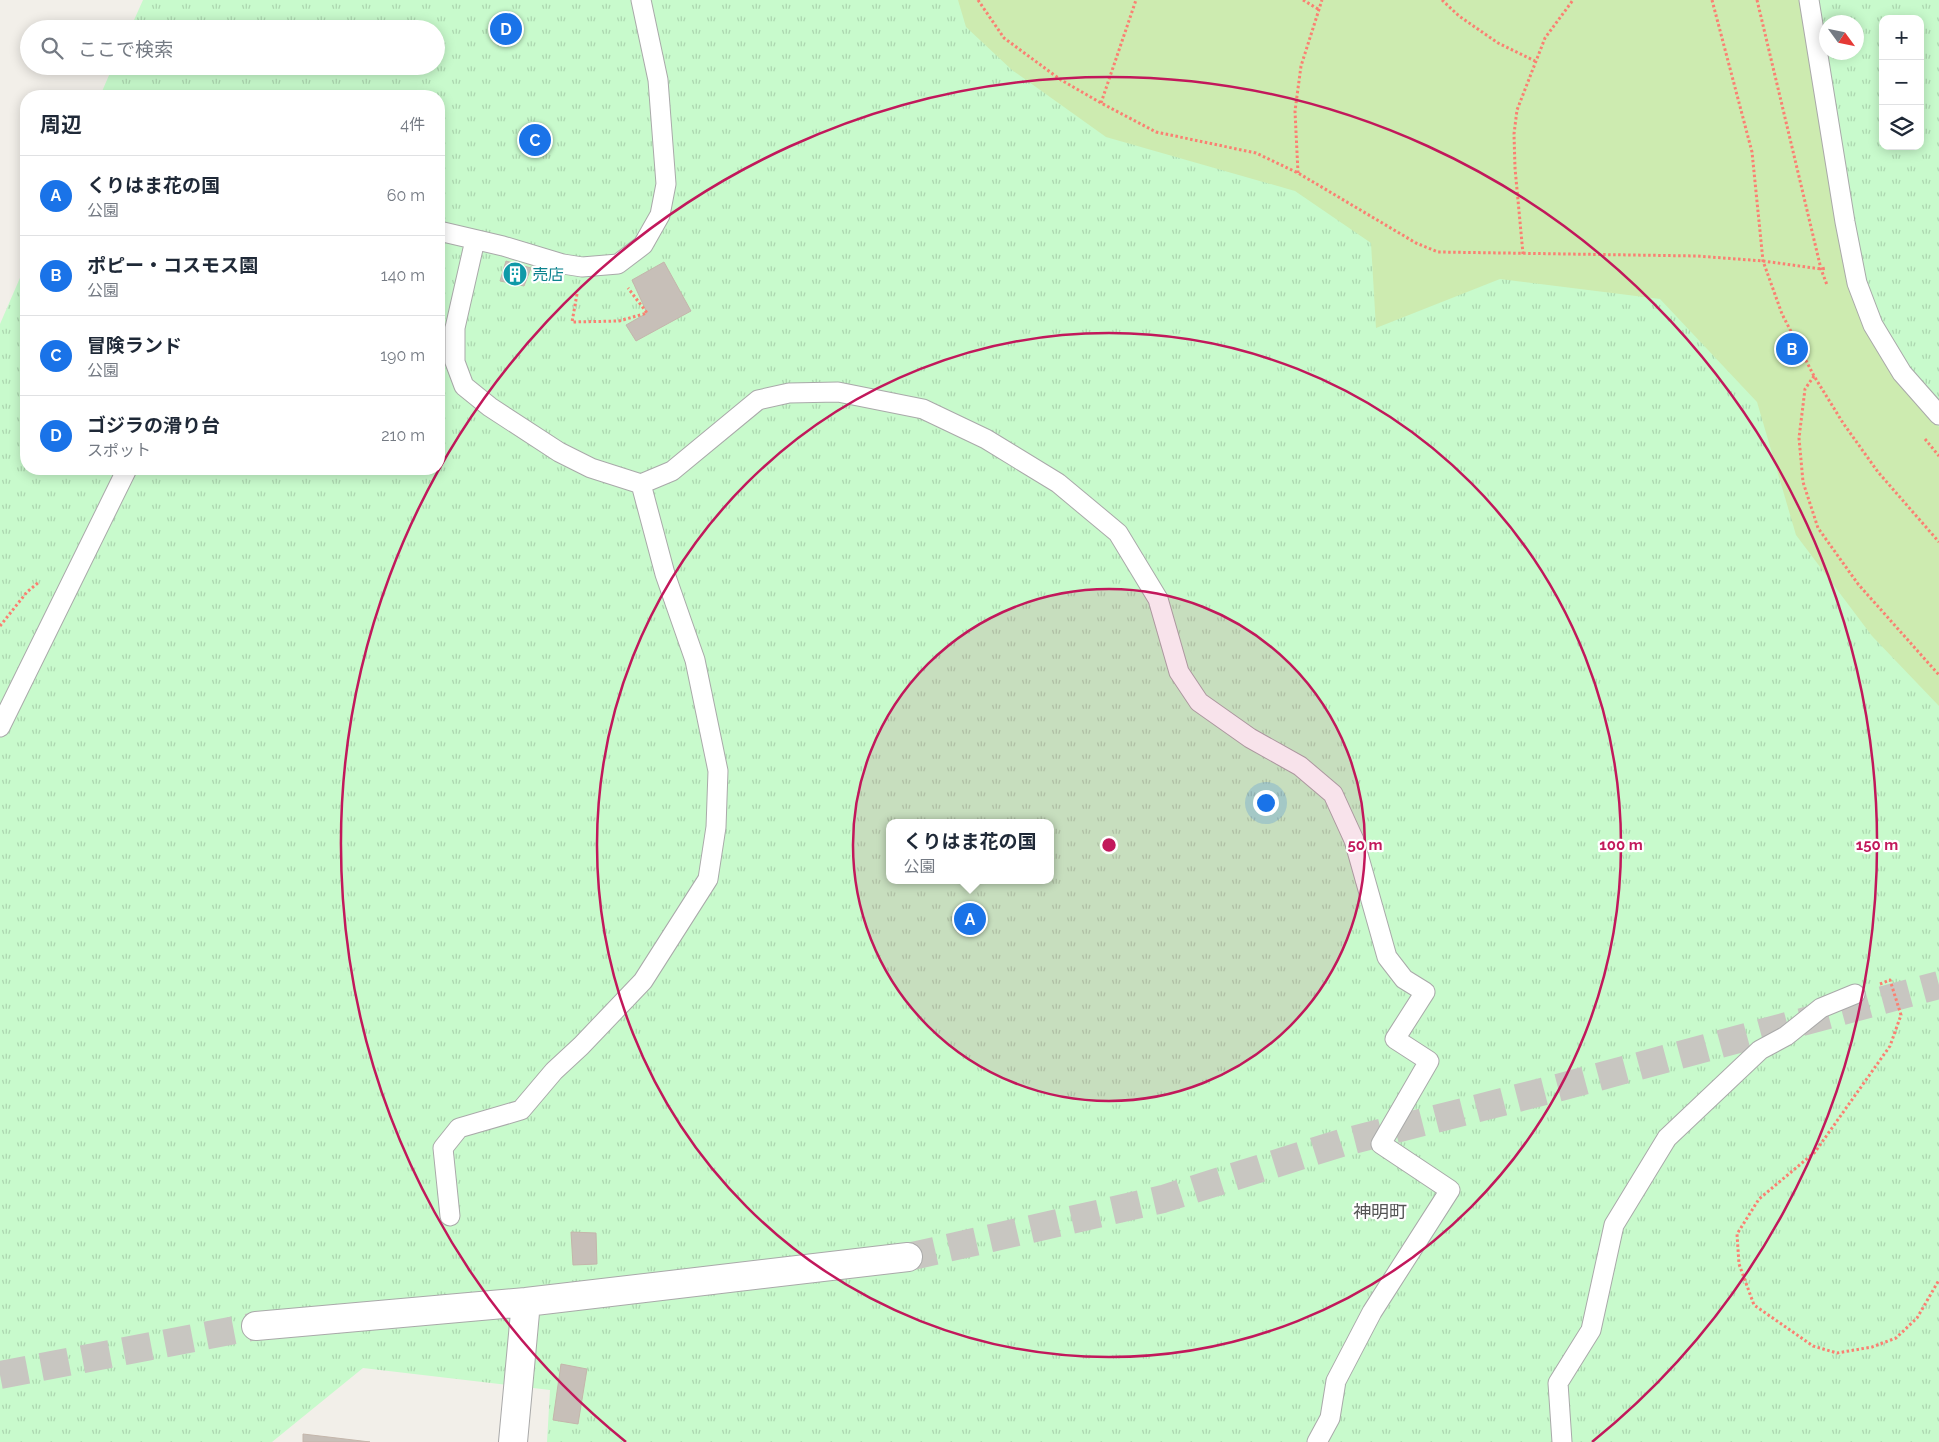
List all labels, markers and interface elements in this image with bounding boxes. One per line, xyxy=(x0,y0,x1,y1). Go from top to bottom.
pin: D xyxy=(490,10,522,48)
north arrow xyxy=(1819,15,1864,60)
map controls xyxy=(1879,15,1924,150)
button: + xyxy=(1879,15,1924,60)
search box xyxy=(20,20,445,75)
icon: search xyxy=(38,34,66,62)
text: ここで検索 xyxy=(78,38,173,60)
button: − xyxy=(1879,60,1924,105)
button: layers xyxy=(1879,105,1924,150)
text: 周辺 xyxy=(40,112,82,137)
text: 4件 xyxy=(400,115,425,134)
pin: C xyxy=(519,121,551,159)
text: くりはま花の国 xyxy=(87,174,220,196)
text: A xyxy=(51,186,61,205)
text: 60 m xyxy=(387,186,425,205)
text: 公園 xyxy=(87,201,119,220)
text: ポピー・コスモス園 xyxy=(87,254,258,276)
building icon: 売店 xyxy=(502,261,528,287)
place label: 売店 xyxy=(532,265,564,284)
text: B xyxy=(51,266,61,285)
text: 140 m xyxy=(381,266,425,285)
text: 公園 xyxy=(87,281,119,300)
pin: B xyxy=(1776,330,1808,368)
text: 冒険ランド xyxy=(87,334,182,356)
text: C xyxy=(51,346,61,365)
text: 190 m xyxy=(380,346,425,365)
text: 公園 xyxy=(87,361,119,380)
text: ゴジラの滑り台 xyxy=(87,414,220,436)
text: D xyxy=(50,426,62,445)
text: 210 m xyxy=(381,426,425,445)
text: スポット xyxy=(87,441,151,460)
your location xyxy=(1253,790,1279,816)
popup xyxy=(886,819,1054,884)
text: くりはま花の国 xyxy=(903,830,1037,852)
centre of rings xyxy=(1100,836,1118,854)
text: 50 m xyxy=(1347,836,1383,854)
text: 100 m xyxy=(1599,836,1643,854)
text: 150 m xyxy=(1856,836,1898,854)
text: 公園 xyxy=(903,857,936,876)
pin: A xyxy=(954,900,986,938)
district label: 神明町 xyxy=(1353,1201,1407,1222)

